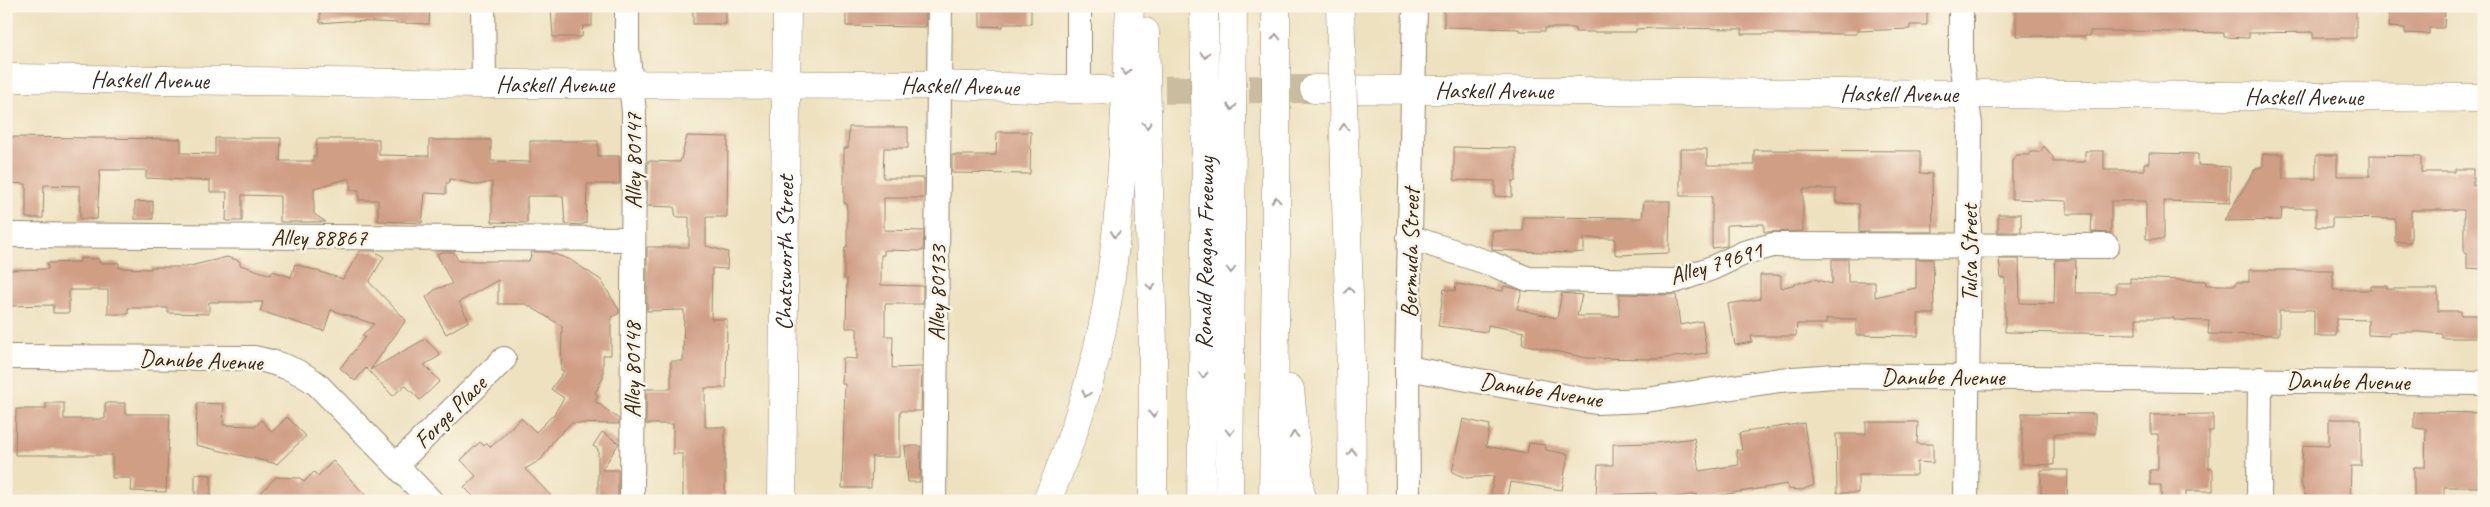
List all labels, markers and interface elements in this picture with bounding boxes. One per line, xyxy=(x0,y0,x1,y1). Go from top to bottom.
one-way arrow xyxy=(1271,33,1281,41)
one-way arrow xyxy=(1200,52,1210,59)
street label: Haskell Avenue xyxy=(91,64,211,96)
street label: Haskell Avenue xyxy=(496,69,616,99)
one-way arrow xyxy=(1121,69,1132,77)
street label: Haskell Avenue xyxy=(901,70,1022,102)
street label: Haskell Avenue xyxy=(1435,75,1555,106)
street label: Haskell Avenue xyxy=(1840,78,1960,109)
street label: Haskell Avenue xyxy=(2245,81,2365,112)
one-way arrow xyxy=(1227,104,1237,112)
street label: Alley 80147 xyxy=(618,112,648,209)
one-way arrow xyxy=(1142,122,1152,129)
one-way arrow xyxy=(1338,123,1349,131)
street label: Ronald Reagan Freeway xyxy=(1188,155,1221,349)
street label: Chatsworth Street xyxy=(769,173,800,331)
street label: Bermuda Street xyxy=(1394,185,1426,318)
one-way arrow xyxy=(1271,196,1281,204)
street label: Tulsa Street xyxy=(1954,202,1984,302)
street label: Alley 88867 xyxy=(271,222,368,252)
one-way arrow xyxy=(1110,231,1121,239)
street label: Alley 79691 xyxy=(1666,234,1767,291)
street label: Alley 80133 xyxy=(921,243,953,341)
one-way arrow xyxy=(1226,266,1236,274)
one-way arrow xyxy=(1146,284,1157,292)
one-way arrow xyxy=(1343,285,1354,293)
street label: Alley 80148 xyxy=(617,320,647,418)
street label: Danube Avenue xyxy=(139,343,265,377)
street label: Danube Avenue xyxy=(1881,362,2007,392)
street label: Danube Avenue xyxy=(2286,365,2412,397)
street label: Danube Avenue xyxy=(1478,366,1606,415)
street label: Forge Place xyxy=(407,368,494,455)
one-way arrow xyxy=(1198,372,1208,379)
one-way arrow xyxy=(1081,390,1092,398)
one-way arrow xyxy=(1148,410,1158,418)
one-way arrow xyxy=(1225,429,1235,437)
one-way arrow xyxy=(1289,431,1300,439)
one-way arrow xyxy=(1347,448,1357,456)

